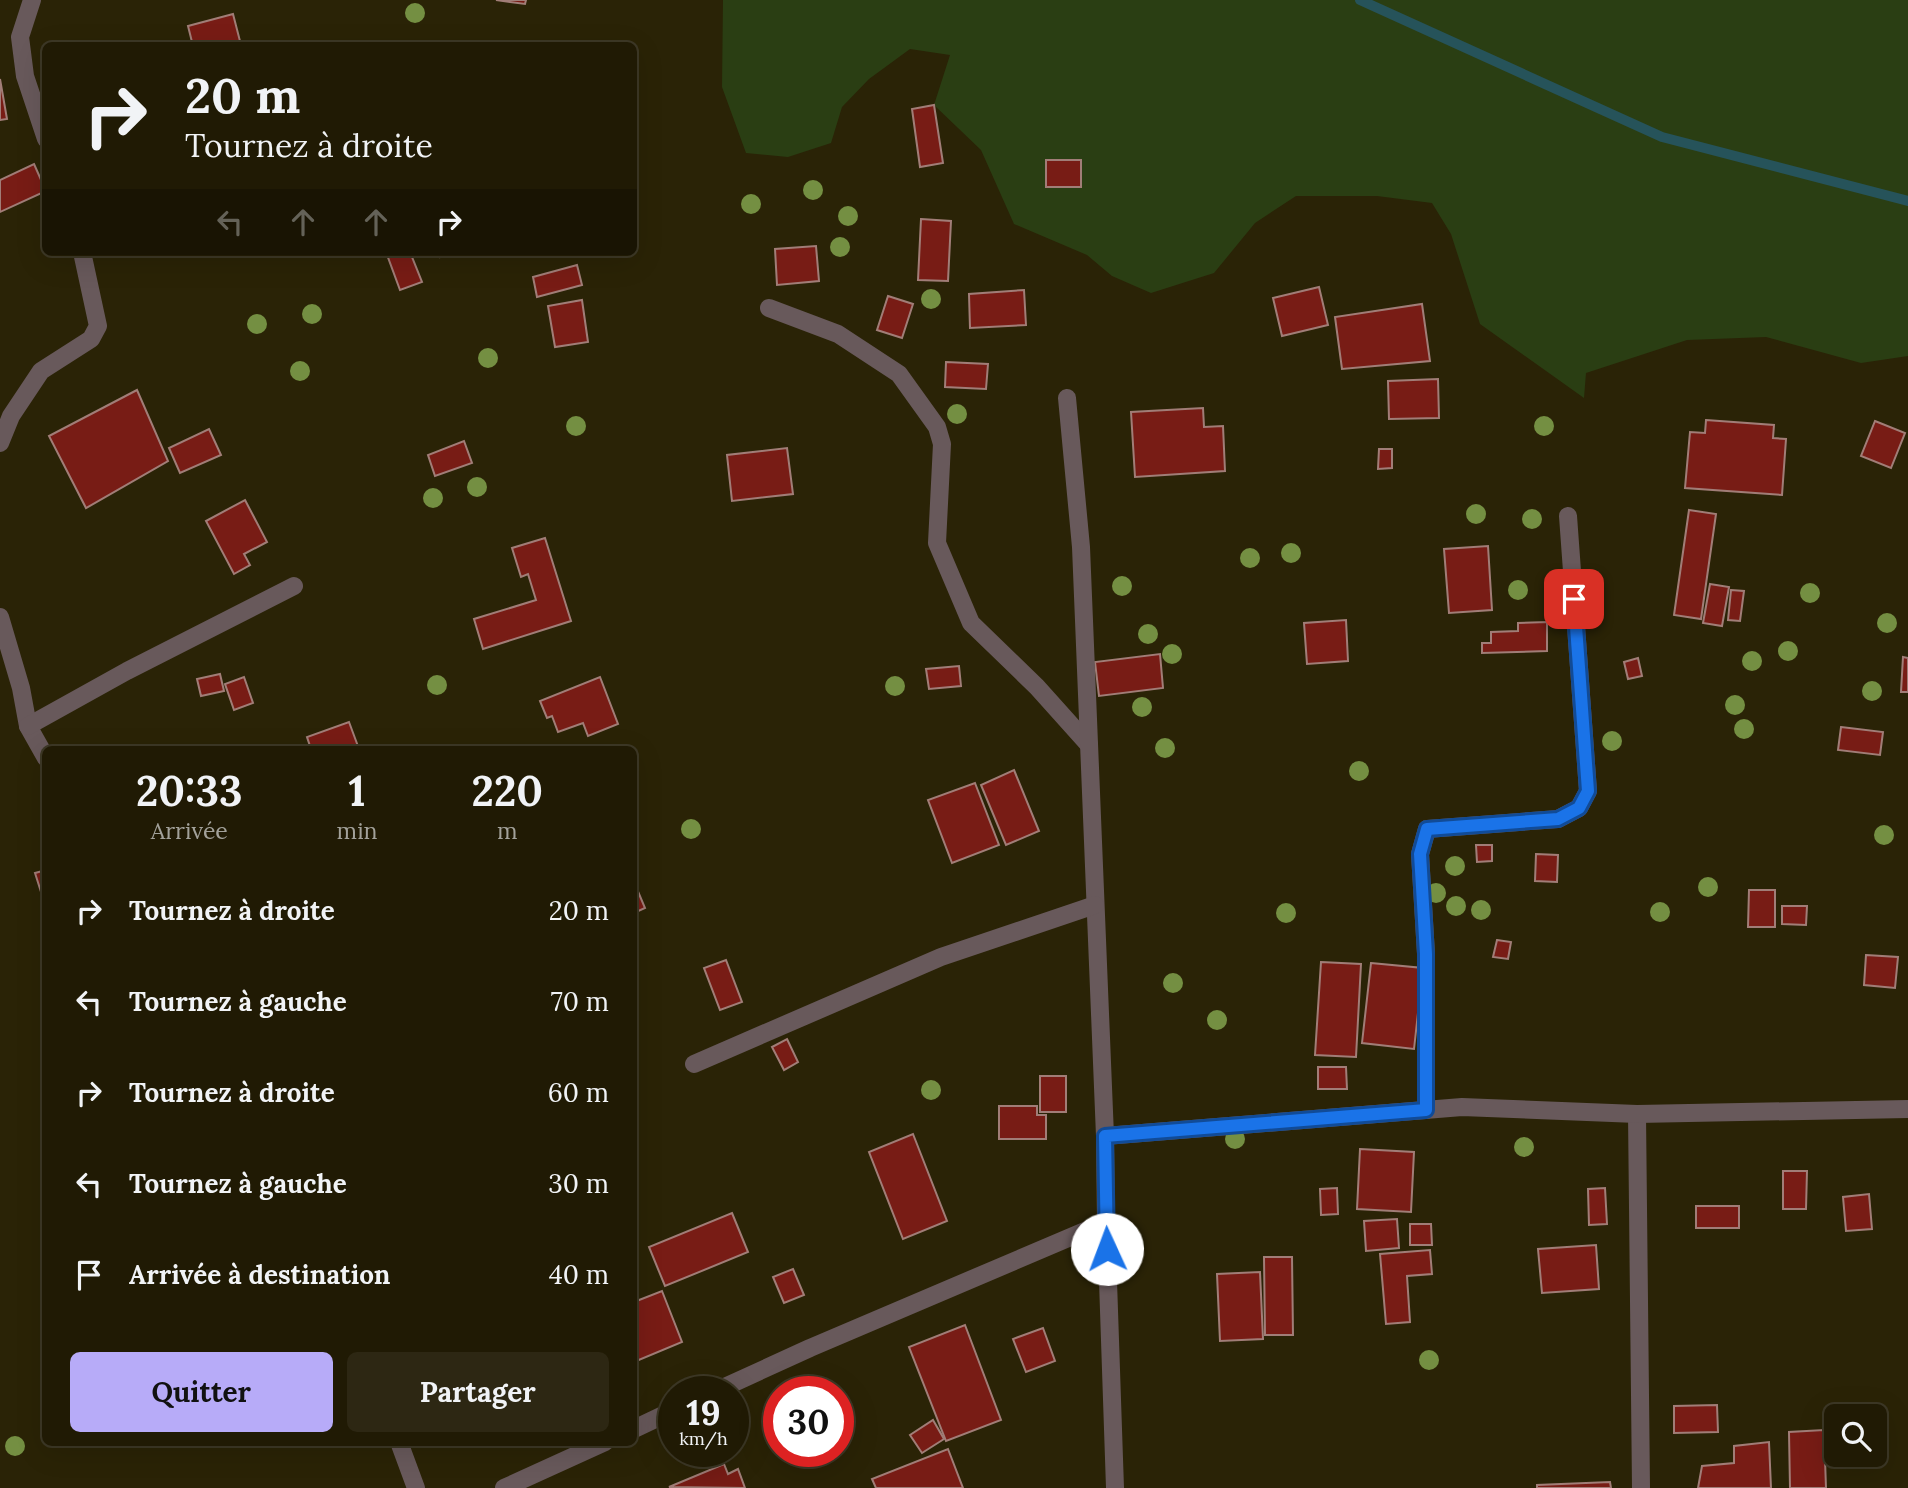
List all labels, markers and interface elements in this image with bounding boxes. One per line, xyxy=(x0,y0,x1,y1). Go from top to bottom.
text: 20 m xyxy=(185,64,300,126)
icon: right xyxy=(70,70,161,161)
text: Tournez à droite xyxy=(185,125,433,166)
icon: left xyxy=(211,203,249,241)
icon: ahead xyxy=(284,203,322,241)
icon: ahead xyxy=(357,203,395,241)
icon: right xyxy=(430,203,468,241)
pin xyxy=(1544,569,1604,629)
icon: arrive xyxy=(1555,580,1593,618)
text: 20:33 xyxy=(136,764,243,818)
text: 1 xyxy=(349,764,366,818)
text: 220 xyxy=(472,764,543,818)
text: Arrivée xyxy=(151,816,228,845)
text: min xyxy=(337,816,378,845)
text: m xyxy=(497,816,518,845)
icon: right xyxy=(70,892,108,930)
text: Tournez à droite xyxy=(129,894,335,927)
text: 20 m xyxy=(549,894,609,927)
icon: left xyxy=(70,983,108,1021)
text: Tournez à gauche xyxy=(129,985,347,1018)
text: 70 m xyxy=(551,985,609,1018)
icon: right xyxy=(70,1074,108,1112)
text: Tournez à droite xyxy=(129,1076,335,1109)
text: 60 m xyxy=(548,1076,609,1109)
icon: left xyxy=(70,1165,108,1203)
text: Tournez à gauche xyxy=(129,1167,347,1200)
text: 30 m xyxy=(548,1167,609,1200)
position arrow xyxy=(1070,1212,1144,1286)
icon: arrive xyxy=(70,1256,108,1294)
text: Arrivée à destination xyxy=(129,1258,390,1291)
text: 40 m xyxy=(549,1258,609,1291)
button: Quitter xyxy=(70,1352,333,1432)
button: Partager xyxy=(347,1352,609,1432)
speed limit sign: 30 xyxy=(763,1376,854,1467)
text: 19 xyxy=(686,1390,721,1435)
map controls xyxy=(1824,1404,1887,1467)
button: search xyxy=(1824,1404,1887,1467)
text: km/h xyxy=(679,1427,728,1450)

